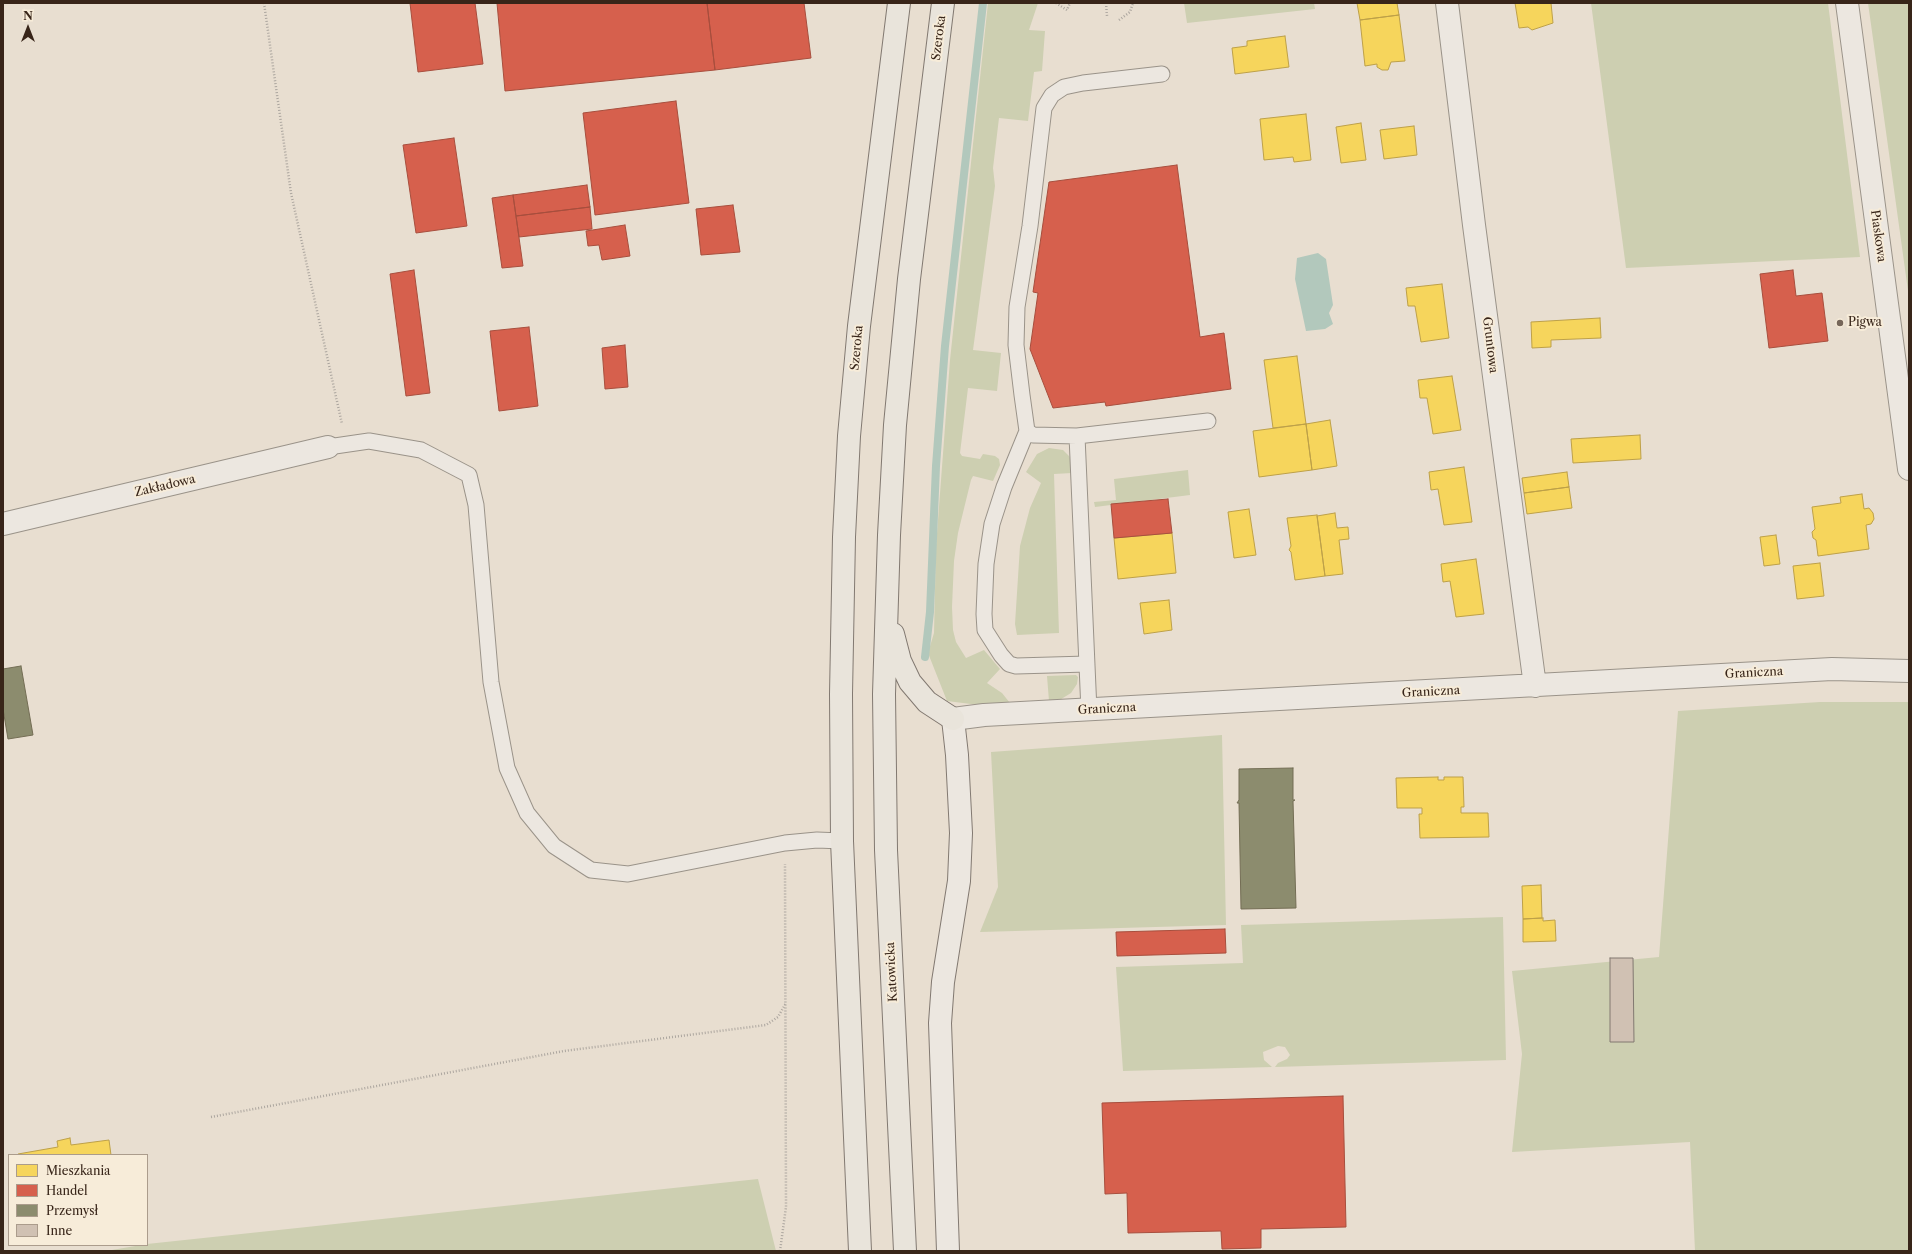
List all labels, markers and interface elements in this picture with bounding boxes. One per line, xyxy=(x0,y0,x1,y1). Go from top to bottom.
north arrow xyxy=(8,8,48,48)
text: N xyxy=(23,9,33,23)
street label: Szeroka xyxy=(929,15,949,61)
street label: Piaskowa xyxy=(1867,209,1889,263)
street label: Gruntowa xyxy=(1479,316,1501,374)
place label: Pigwa xyxy=(1848,316,1882,330)
marker: Pigwa xyxy=(1835,318,1845,328)
street label: Szeroka xyxy=(848,325,866,371)
street label: Zakładowa xyxy=(133,472,197,500)
street label: Graniczna xyxy=(1724,664,1784,682)
street label: Graniczna xyxy=(1401,683,1461,701)
street label: Graniczna xyxy=(1077,700,1137,718)
street label: Katowicka xyxy=(883,942,901,1002)
legend xyxy=(8,1154,148,1246)
text: Mieszkania xyxy=(46,1163,110,1178)
text: Handel xyxy=(46,1183,88,1198)
text: Przemysł xyxy=(46,1203,98,1218)
text: Inne xyxy=(46,1223,72,1238)

